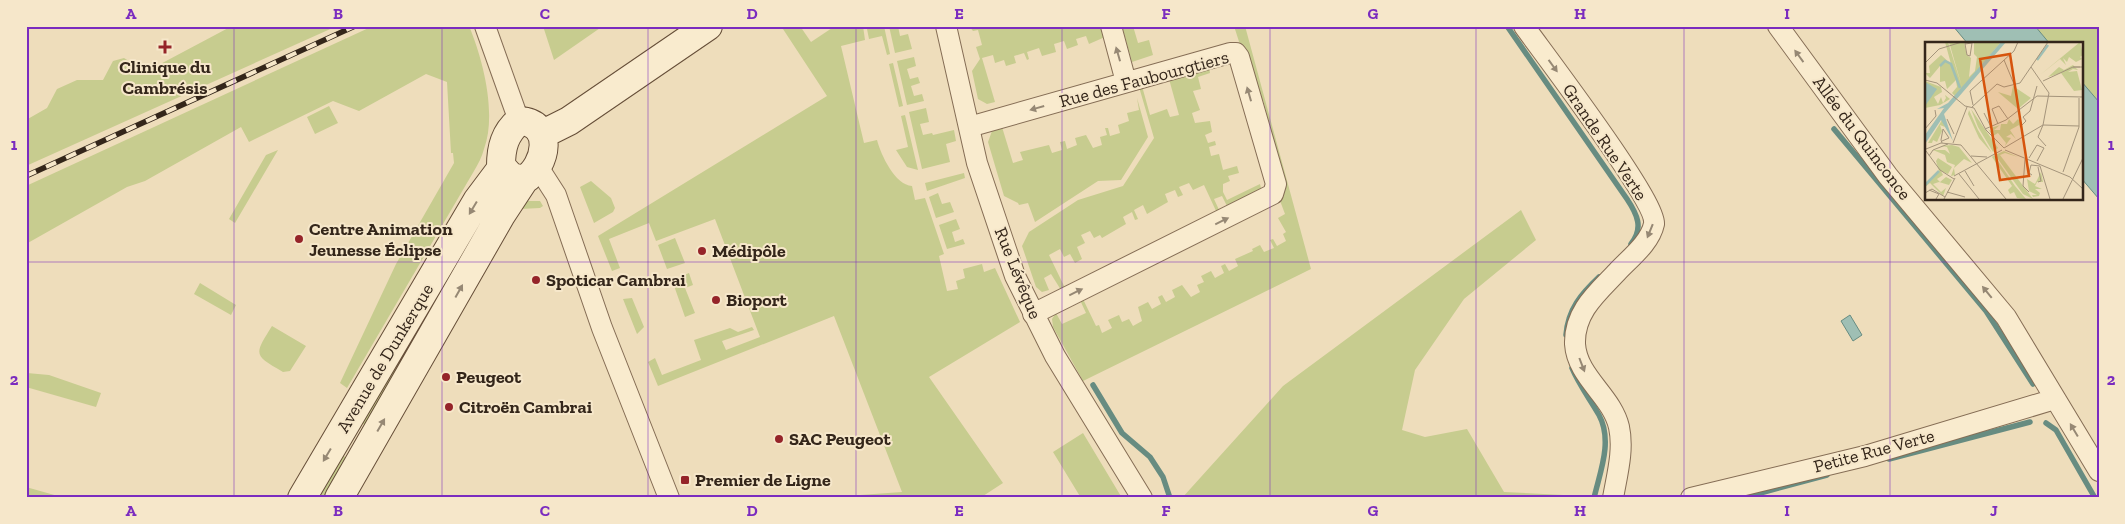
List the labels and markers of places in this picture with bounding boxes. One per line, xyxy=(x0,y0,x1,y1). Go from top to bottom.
marker: Clinique du Cambrésis xyxy=(158,40,172,54)
place label: Clinique du Cambrésis xyxy=(119,56,211,99)
place label: Centre Animation Jeunesse Éclipse xyxy=(309,218,453,261)
marker: Centre Animation Jeunesse Éclipse xyxy=(293,233,305,245)
place label: Médipôle xyxy=(712,240,786,262)
marker: Médipôle xyxy=(696,245,708,257)
place label: Spoticar Cambrai xyxy=(546,269,686,291)
marker: Spoticar Cambrai xyxy=(530,274,542,286)
place label: Bioport xyxy=(726,289,788,311)
marker: Bioport xyxy=(710,294,722,306)
place label: Peugeot xyxy=(456,366,522,388)
marker: Peugeot xyxy=(440,371,452,383)
place label: Citroën Cambrai xyxy=(459,396,593,418)
marker: Citroën Cambrai xyxy=(443,401,455,413)
place label: SAC Peugeot xyxy=(789,428,891,450)
marker: SAC Peugeot xyxy=(773,433,785,445)
place label: Premier de Ligne xyxy=(695,469,831,491)
marker: Premier de Ligne xyxy=(679,474,691,486)

